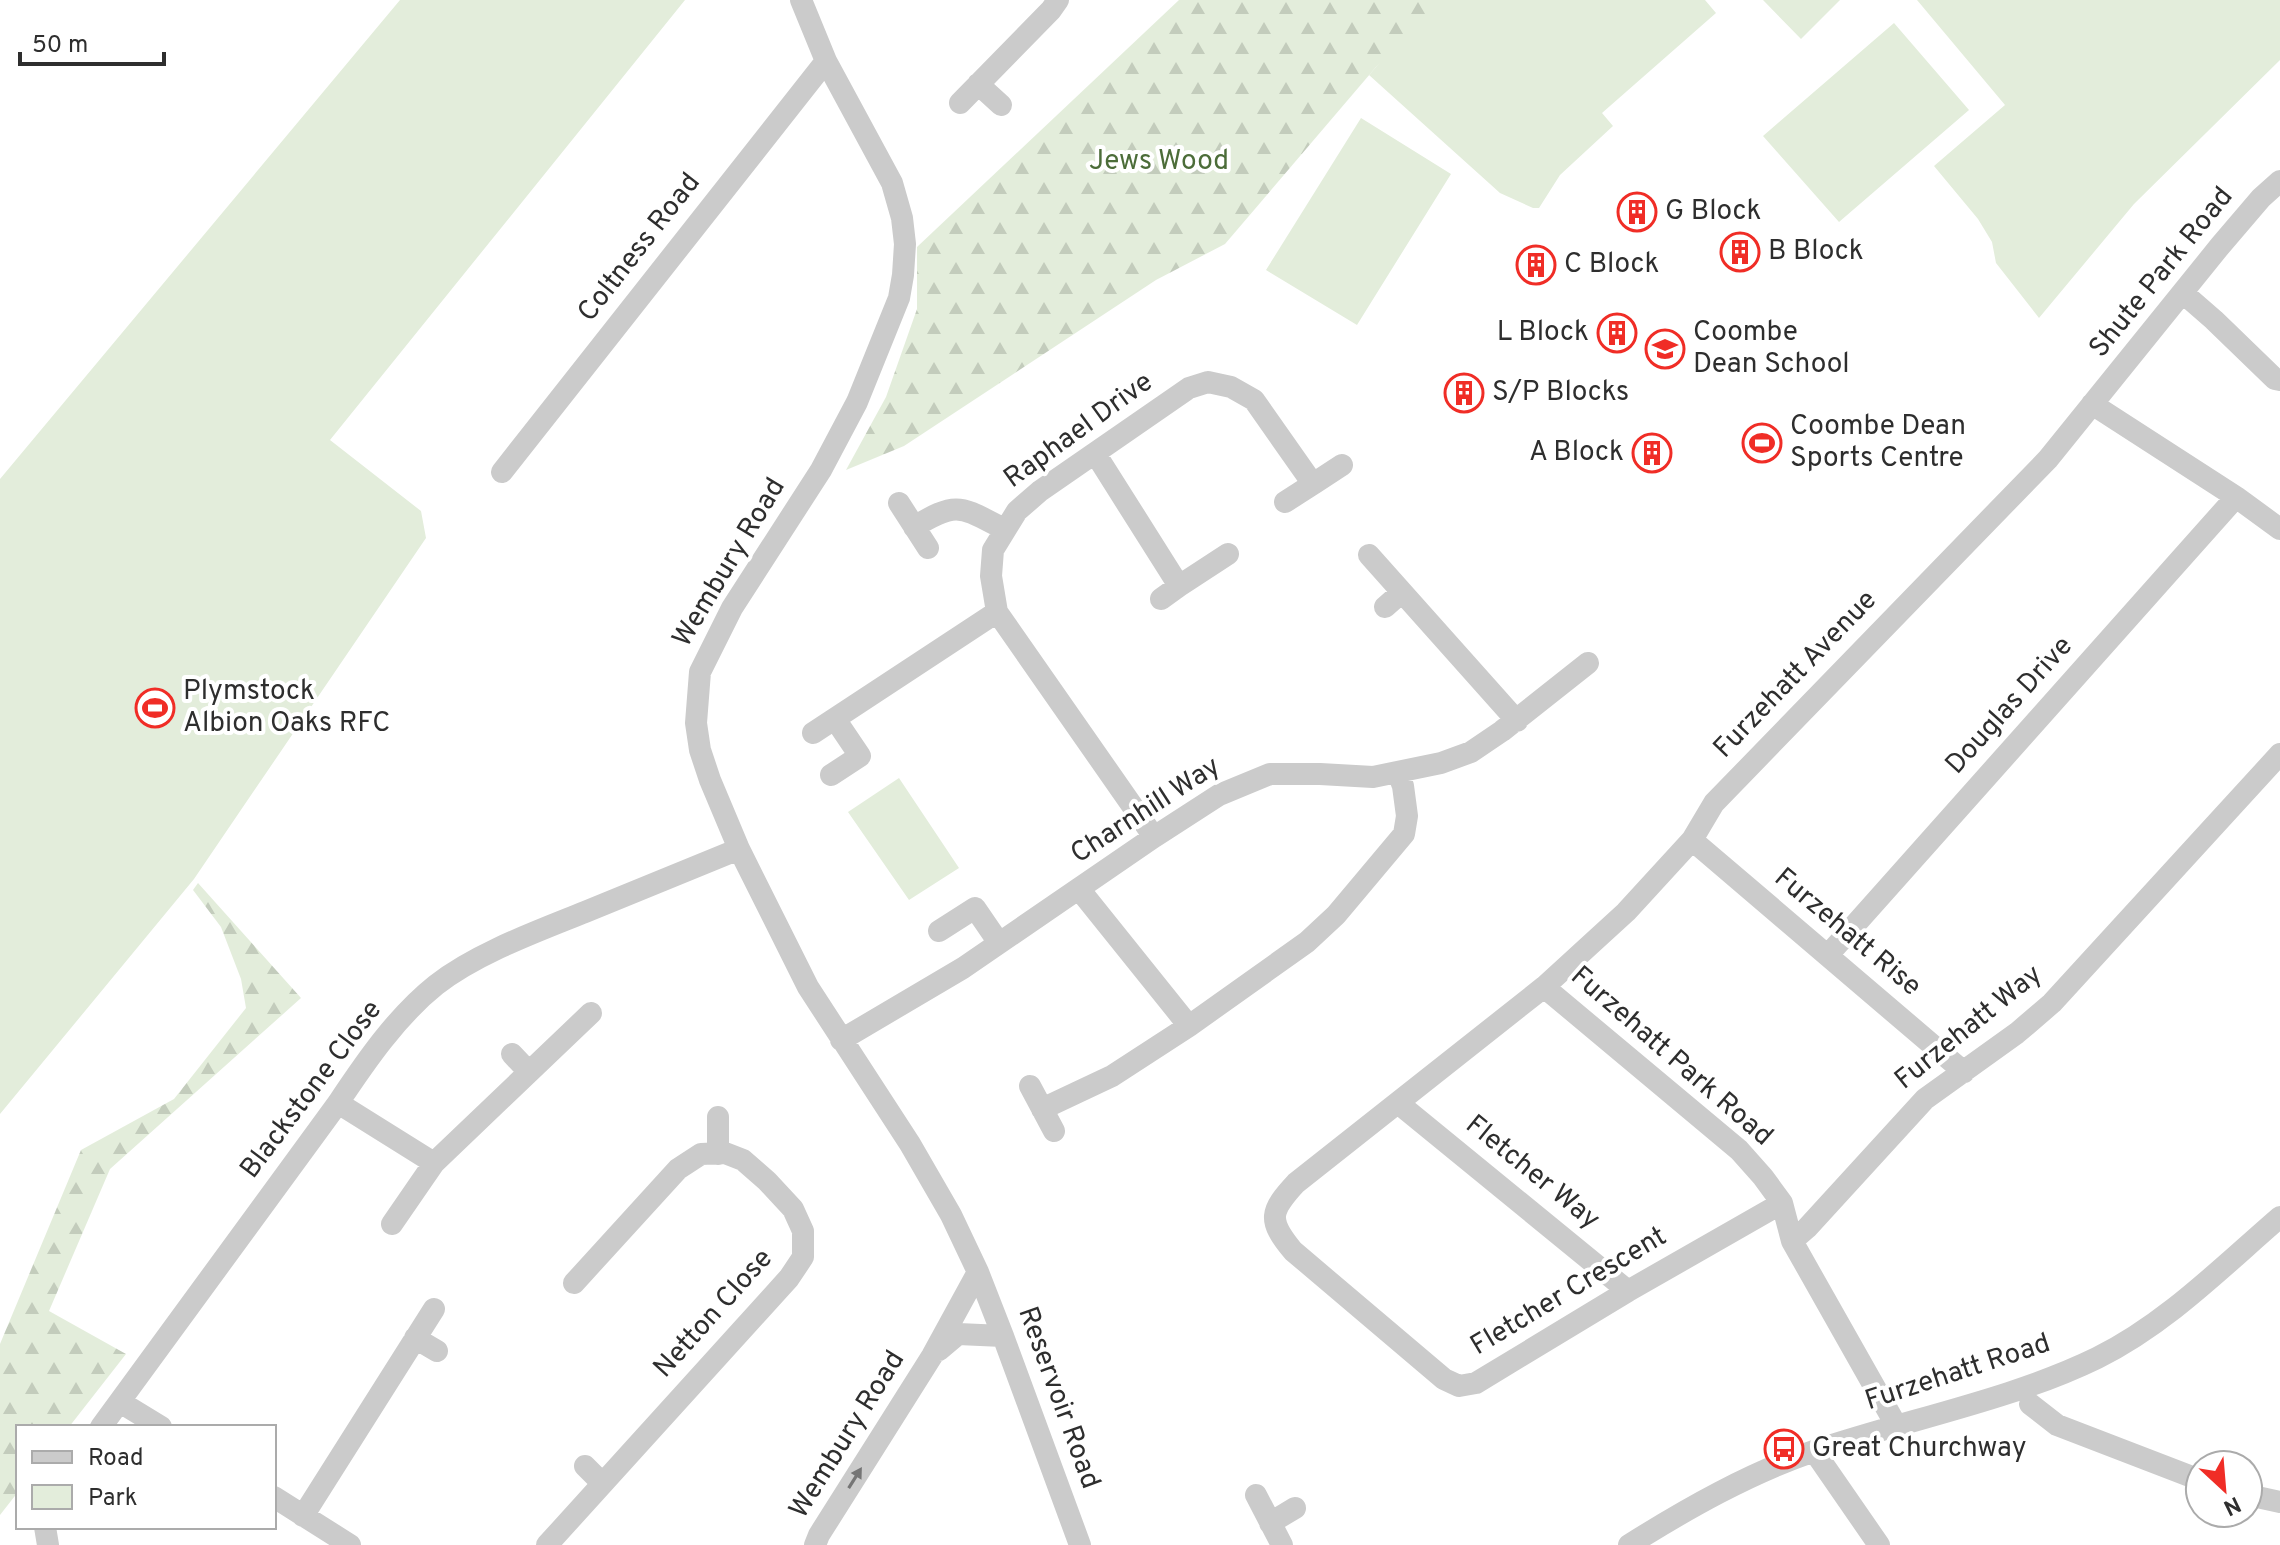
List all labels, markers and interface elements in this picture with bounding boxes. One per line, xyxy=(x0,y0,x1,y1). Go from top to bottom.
scale bar xyxy=(20,16,164,66)
text: 50 m xyxy=(32,31,88,61)
park label: Jews Wood xyxy=(1089,144,1229,180)
street label: Coltness Road xyxy=(571,166,709,330)
street label: Shute Park Road xyxy=(2082,180,2242,366)
building icon: G Block xyxy=(1616,191,1658,233)
place label: G Block xyxy=(1665,194,1762,230)
building icon: B Block xyxy=(1719,231,1761,273)
place label: B Block xyxy=(1768,234,1864,270)
building icon: C Block xyxy=(1515,244,1557,286)
place label: C Block xyxy=(1564,247,1659,283)
building icon: L Block xyxy=(1596,312,1638,354)
place label: L Block xyxy=(1497,315,1589,351)
place label: Coombe Dean School xyxy=(1693,315,1850,383)
school or university icon: Coombe Dean School xyxy=(1644,328,1686,370)
street label: Raphael Drive xyxy=(997,365,1161,497)
building icon: S/P Blocks xyxy=(1443,372,1485,414)
place label: S/P Blocks xyxy=(1492,375,1629,411)
place label: Coombe Dean Sports Centre xyxy=(1790,409,1966,477)
sports icon: Coombe Dean Sports Centre xyxy=(1741,422,1783,464)
building icon: A Block xyxy=(1631,432,1673,474)
place label: A Block xyxy=(1529,435,1624,471)
street label: Wembury Road xyxy=(665,472,795,654)
street label: Furzehatt Avenue xyxy=(1707,583,1885,767)
street label: Douglas Drive xyxy=(1938,629,2082,783)
place label: Plymstock Albion Oaks RFC xyxy=(183,674,390,742)
sports icon: Plymstock Albion Oaks RFC xyxy=(134,687,176,729)
street label: Charnhill Way xyxy=(1064,749,1228,873)
street label: Furzehatt Rise xyxy=(1766,861,1928,1005)
street label: Furzehatt Way xyxy=(1888,958,2050,1098)
street label: Furzehatt Park Road xyxy=(1562,959,1780,1155)
street label: Blackstone Close xyxy=(233,994,391,1186)
street label: Fletcher Way xyxy=(1457,1108,1607,1238)
street label: Fletcher Crescent xyxy=(1464,1219,1674,1365)
street label: Netton Close xyxy=(647,1242,781,1386)
street label: Reservoir Road xyxy=(1008,1302,1108,1494)
street label: Furzehatt Road xyxy=(1861,1326,2055,1420)
street label: Wembury Road xyxy=(782,1344,914,1526)
legend xyxy=(16,1425,276,1529)
bus stop icon: Great Churchway xyxy=(1763,1428,1805,1470)
place label: Great Churchway xyxy=(1812,1431,2027,1467)
text: Road xyxy=(88,1444,144,1474)
north arrow xyxy=(2184,1449,2264,1529)
one-way arrow xyxy=(847,1467,861,1489)
text: Park xyxy=(88,1484,138,1514)
text: N xyxy=(2219,1489,2245,1520)

